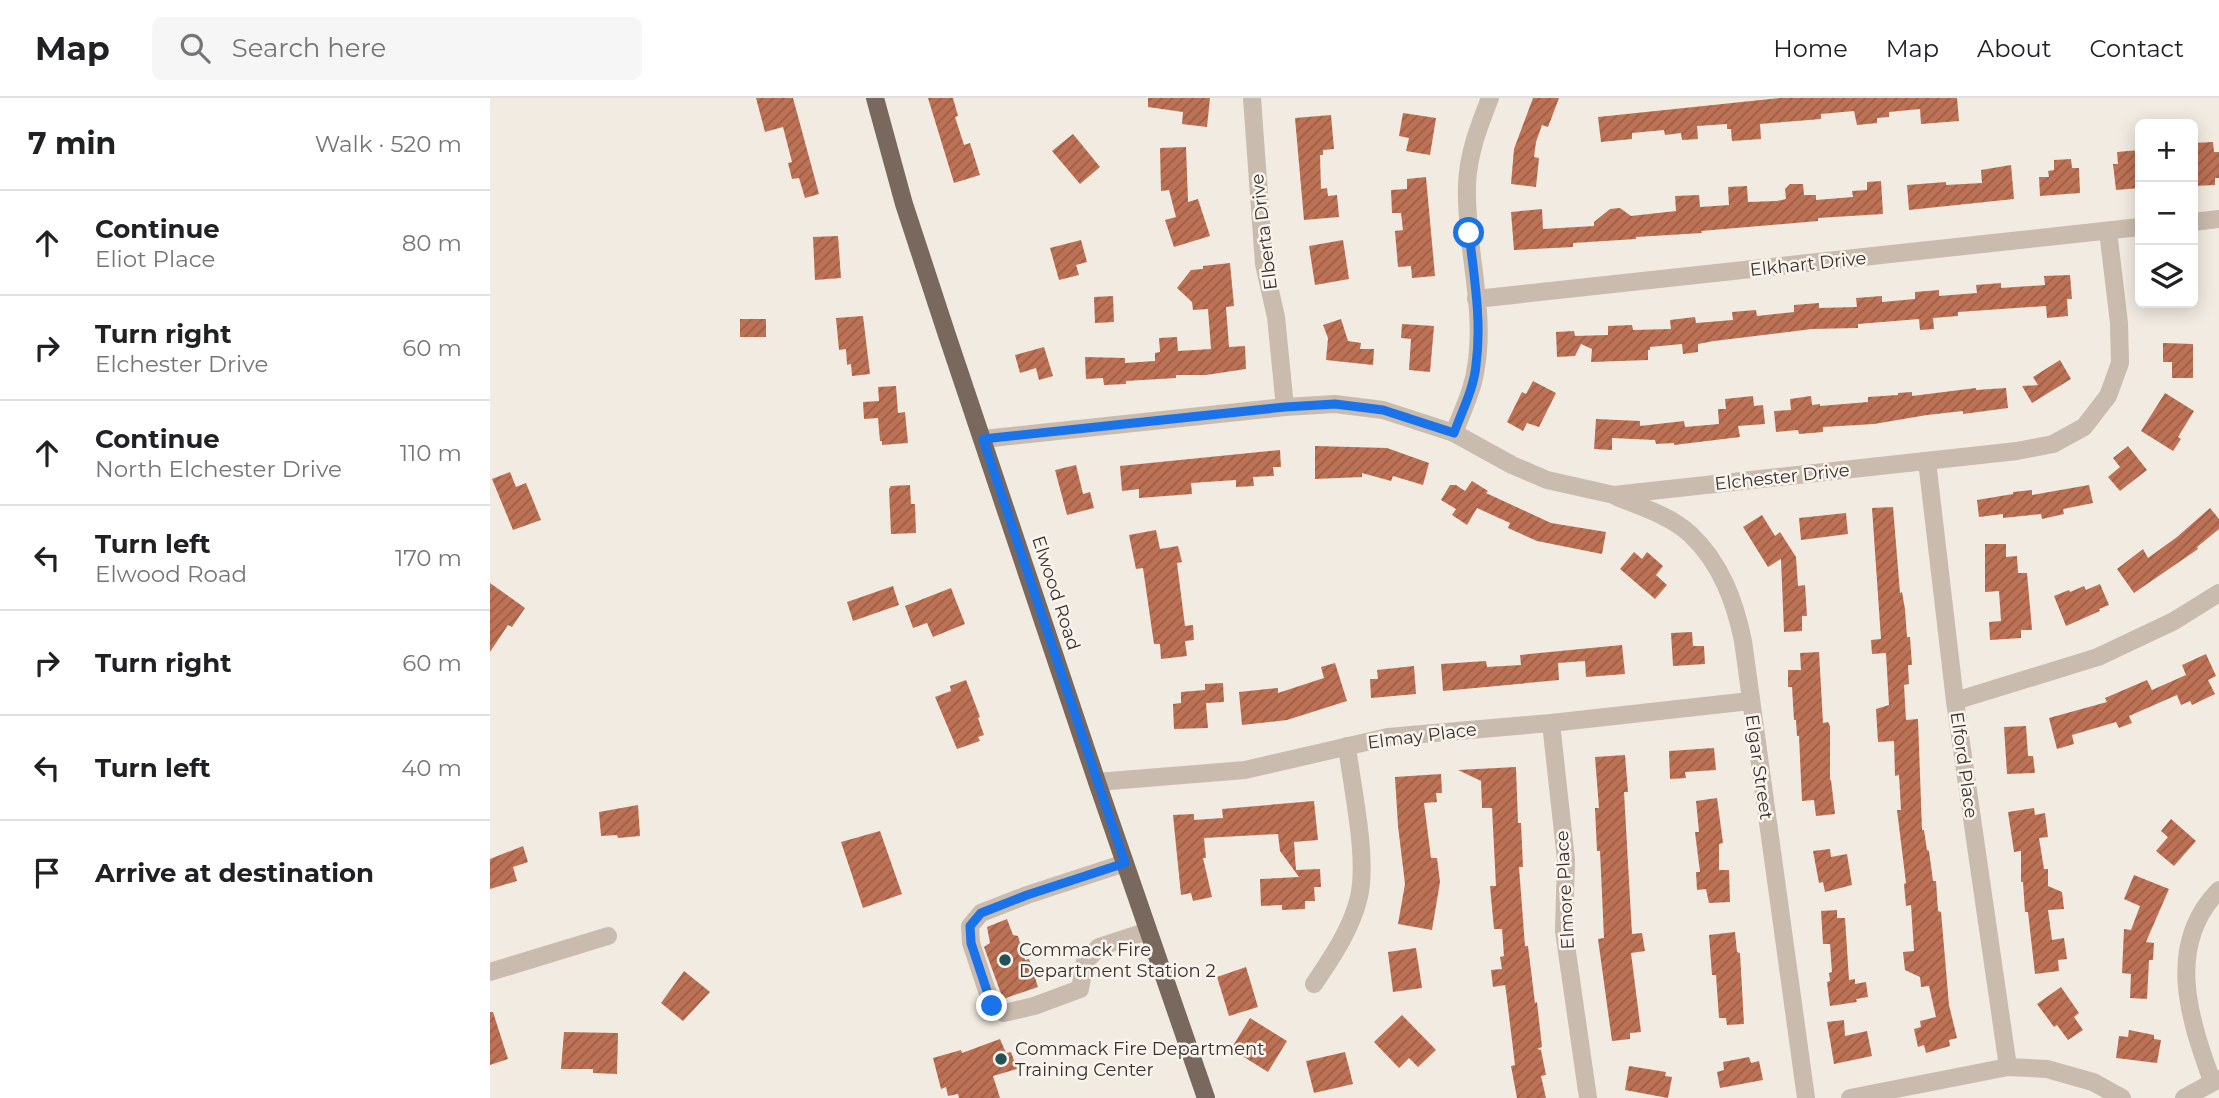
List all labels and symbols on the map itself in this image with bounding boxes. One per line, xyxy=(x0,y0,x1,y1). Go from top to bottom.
street label: Elberta Drive xyxy=(1246,173,1282,291)
route start xyxy=(1453,217,1484,248)
street label: Elkhart Drive xyxy=(1749,247,1867,281)
street label: Elchester Drive xyxy=(1713,459,1851,495)
street label: Elwood Road xyxy=(1027,533,1085,653)
street label: Elford Place xyxy=(1946,710,1982,820)
street label: Elgar Street xyxy=(1741,713,1777,821)
street label: Elmay Place xyxy=(1366,718,1478,754)
street label: Elmore Place xyxy=(1551,830,1579,950)
place label: Commack Fire Department Station 2 xyxy=(1019,939,1216,982)
marker: Commack Fire Department Station 2 xyxy=(997,952,1013,968)
route end xyxy=(976,990,1007,1021)
place label: Commack Fire Department Training Center xyxy=(1015,1038,1265,1081)
marker: Commack Fire Department Training Center xyxy=(993,1051,1009,1067)

